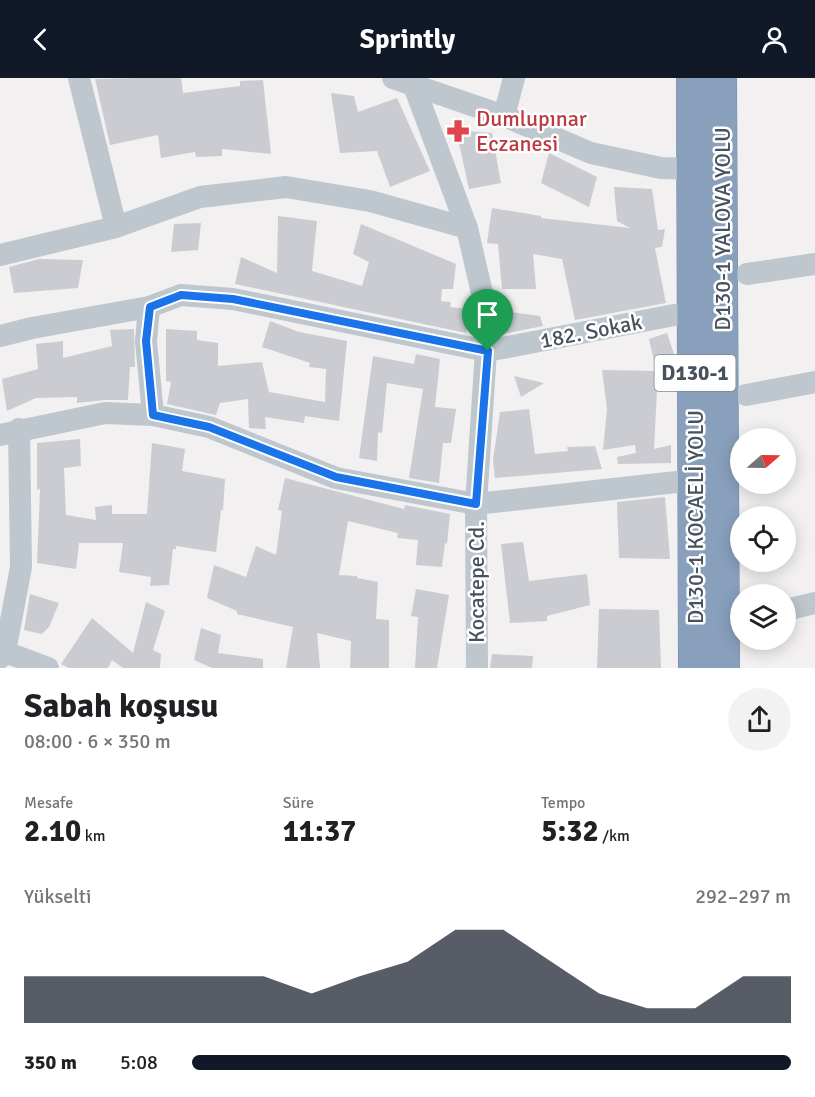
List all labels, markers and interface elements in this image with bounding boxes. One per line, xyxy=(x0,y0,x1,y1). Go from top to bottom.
icon: back xyxy=(24,23,57,56)
text: Sprintly xyxy=(360,23,455,56)
icon: person xyxy=(758,23,791,56)
place label: Dumlupınar Eczanesi xyxy=(476,105,587,157)
pharmacy icon: Dumlupınar Eczanesi xyxy=(445,118,471,144)
street label: D130-1 YALOVA YOLU xyxy=(709,127,736,331)
pin xyxy=(462,289,513,351)
icon: arrive xyxy=(471,298,504,331)
street label: 182. Sokak xyxy=(538,308,644,354)
road number: D130-1 xyxy=(654,355,736,391)
street label: D130-1 KOCAELİ YOLU xyxy=(682,410,709,624)
north arrow xyxy=(730,428,796,494)
map controls xyxy=(730,428,796,650)
button: locate xyxy=(730,506,796,572)
street label: Kocatepe Cd. xyxy=(463,521,490,643)
button: layers xyxy=(730,584,796,650)
text: Sabah koşusu xyxy=(24,686,219,727)
button: share xyxy=(728,688,791,751)
text: 08:00 · 6 × 350 m xyxy=(24,729,171,754)
text: Mesafe xyxy=(24,793,73,813)
text: Süre xyxy=(283,793,314,813)
text: Tempo xyxy=(541,793,585,813)
text: 2.10 xyxy=(24,813,81,850)
text: 11:37 xyxy=(283,813,356,850)
text: 5:32 xyxy=(541,813,599,850)
text: km xyxy=(81,826,106,846)
text: /km xyxy=(599,826,630,846)
text: Yükselti xyxy=(24,884,91,909)
text: 292–297 m xyxy=(695,884,791,909)
text: 350 m xyxy=(24,1050,77,1075)
text: 5:08 xyxy=(120,1050,158,1075)

